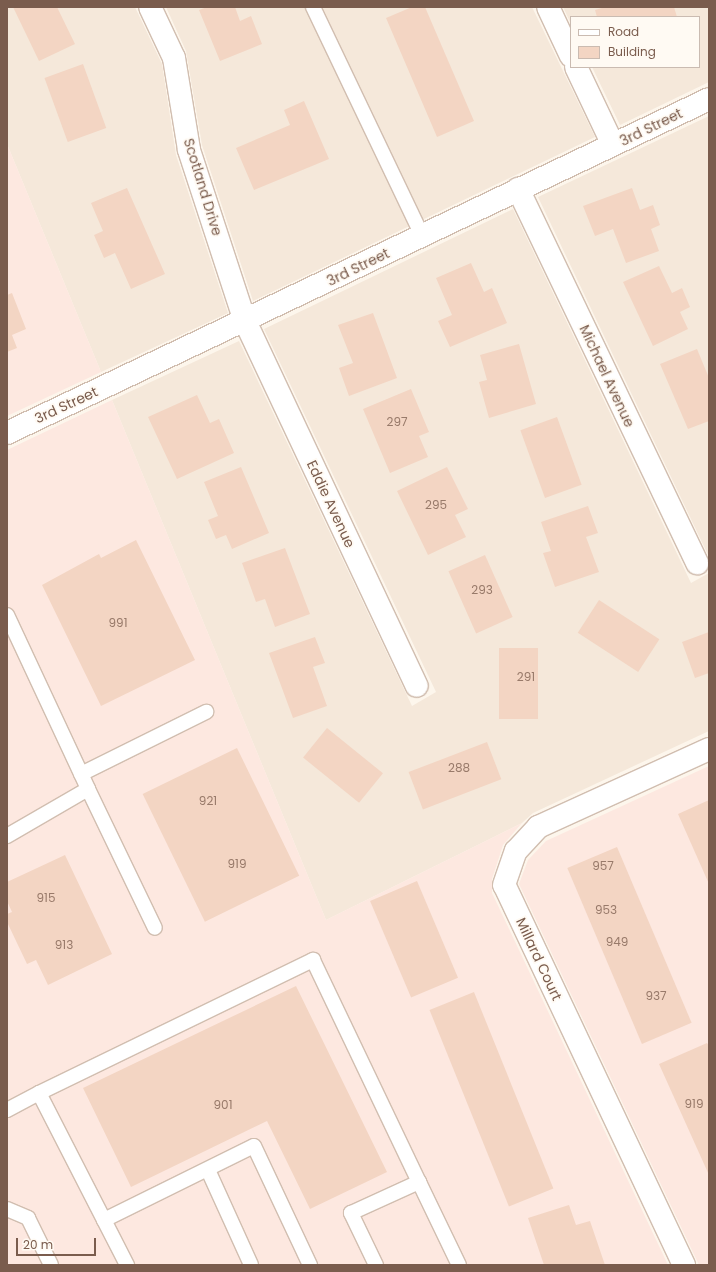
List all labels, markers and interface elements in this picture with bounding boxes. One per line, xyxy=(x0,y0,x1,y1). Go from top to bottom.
legend xyxy=(570,16,700,68)
text: Road xyxy=(608,23,639,40)
text: Building xyxy=(608,43,656,60)
street label: 3rd Street xyxy=(617,105,685,149)
street label: Scotland Drive xyxy=(180,136,226,238)
street label: 3rd Street xyxy=(324,245,392,289)
street label: Michael Avenue xyxy=(576,322,638,430)
street label: 3rd Street xyxy=(32,383,100,427)
house number: 297 xyxy=(386,415,408,429)
street label: Eddie Avenue xyxy=(303,458,359,550)
house number: 295 xyxy=(425,498,447,512)
house number: 293 xyxy=(471,583,493,597)
house number: 991 xyxy=(109,616,127,630)
house number: 291 xyxy=(517,670,535,684)
house number: 288 xyxy=(448,761,470,775)
house number: 921 xyxy=(199,794,217,808)
house number: 919 xyxy=(228,857,246,871)
house number: 957 xyxy=(592,859,614,873)
house number: 915 xyxy=(37,891,55,905)
house number: 953 xyxy=(595,903,617,917)
street label: Millard Court xyxy=(513,915,565,1003)
house number: 949 xyxy=(606,935,628,949)
house number: 913 xyxy=(55,938,73,952)
house number: 937 xyxy=(645,989,667,1003)
house number: 919 xyxy=(685,1097,703,1111)
house number: 901 xyxy=(214,1098,232,1112)
scale bar xyxy=(18,1230,98,1256)
text: 20 m xyxy=(23,1236,53,1253)

